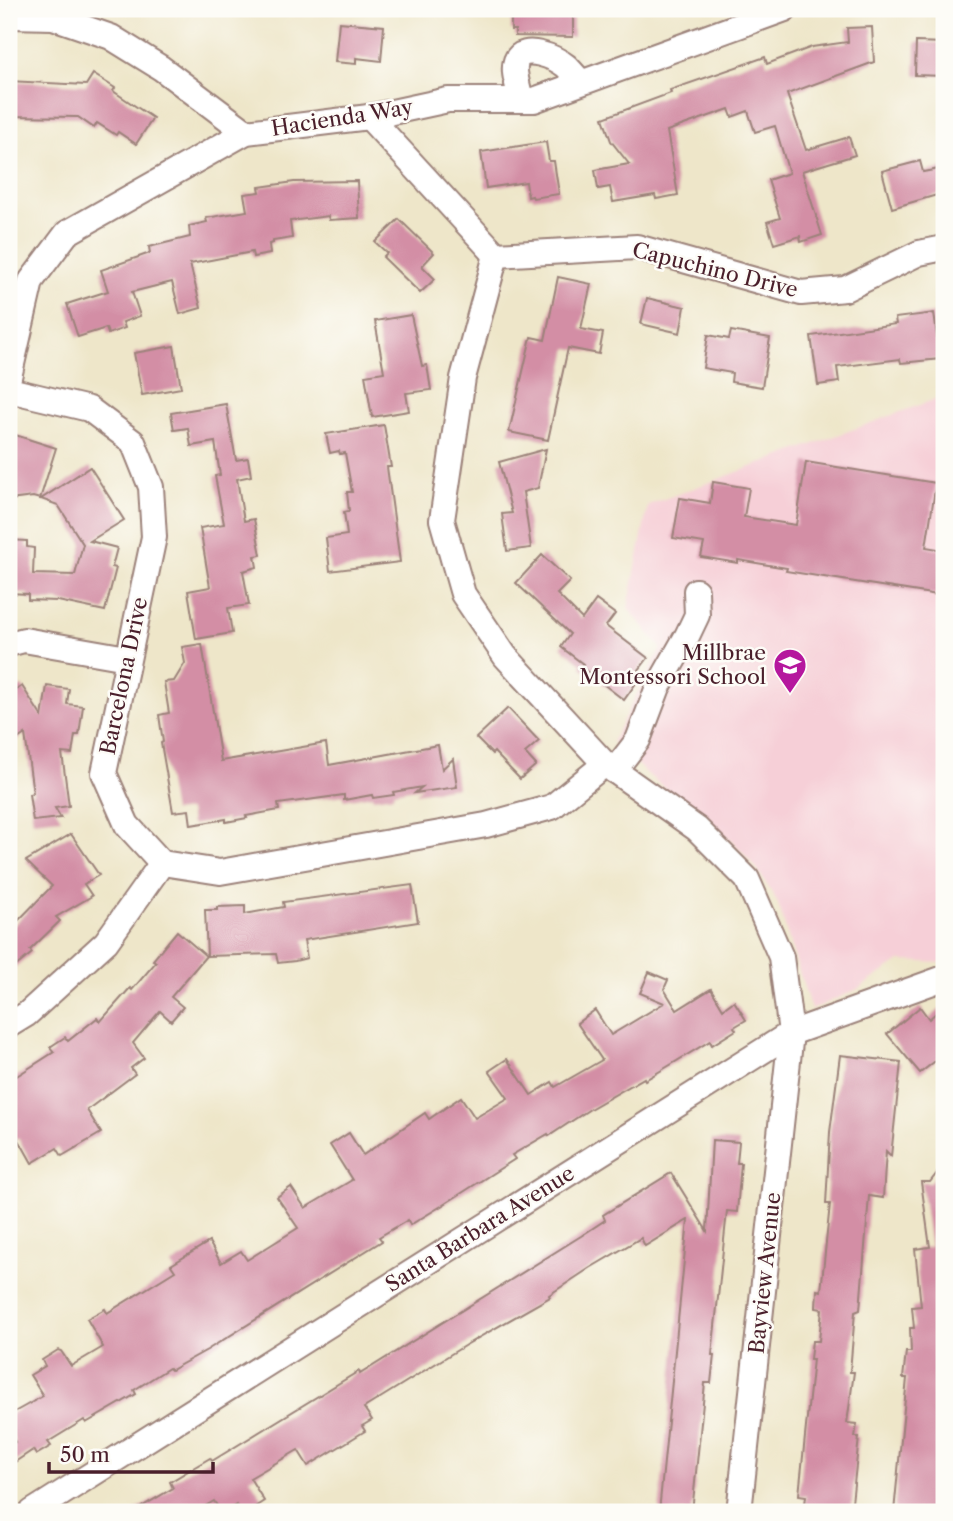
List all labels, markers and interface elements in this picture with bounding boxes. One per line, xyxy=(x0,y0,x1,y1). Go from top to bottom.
street label: Hacienda Way xyxy=(269,94,415,141)
street label: Capuchino Drive xyxy=(630,237,801,302)
street label: Barcelona Drive xyxy=(95,595,152,757)
place label: Millbrae Montessori School xyxy=(579,640,766,689)
school or university icon: Millbrae Montessori School xyxy=(771,646,809,695)
street label: Santa Barbara Avenue xyxy=(381,1160,579,1297)
street label: Bayview Avenue xyxy=(744,1191,785,1355)
scale bar xyxy=(49,1430,214,1474)
text: 50 m xyxy=(60,1442,110,1467)

